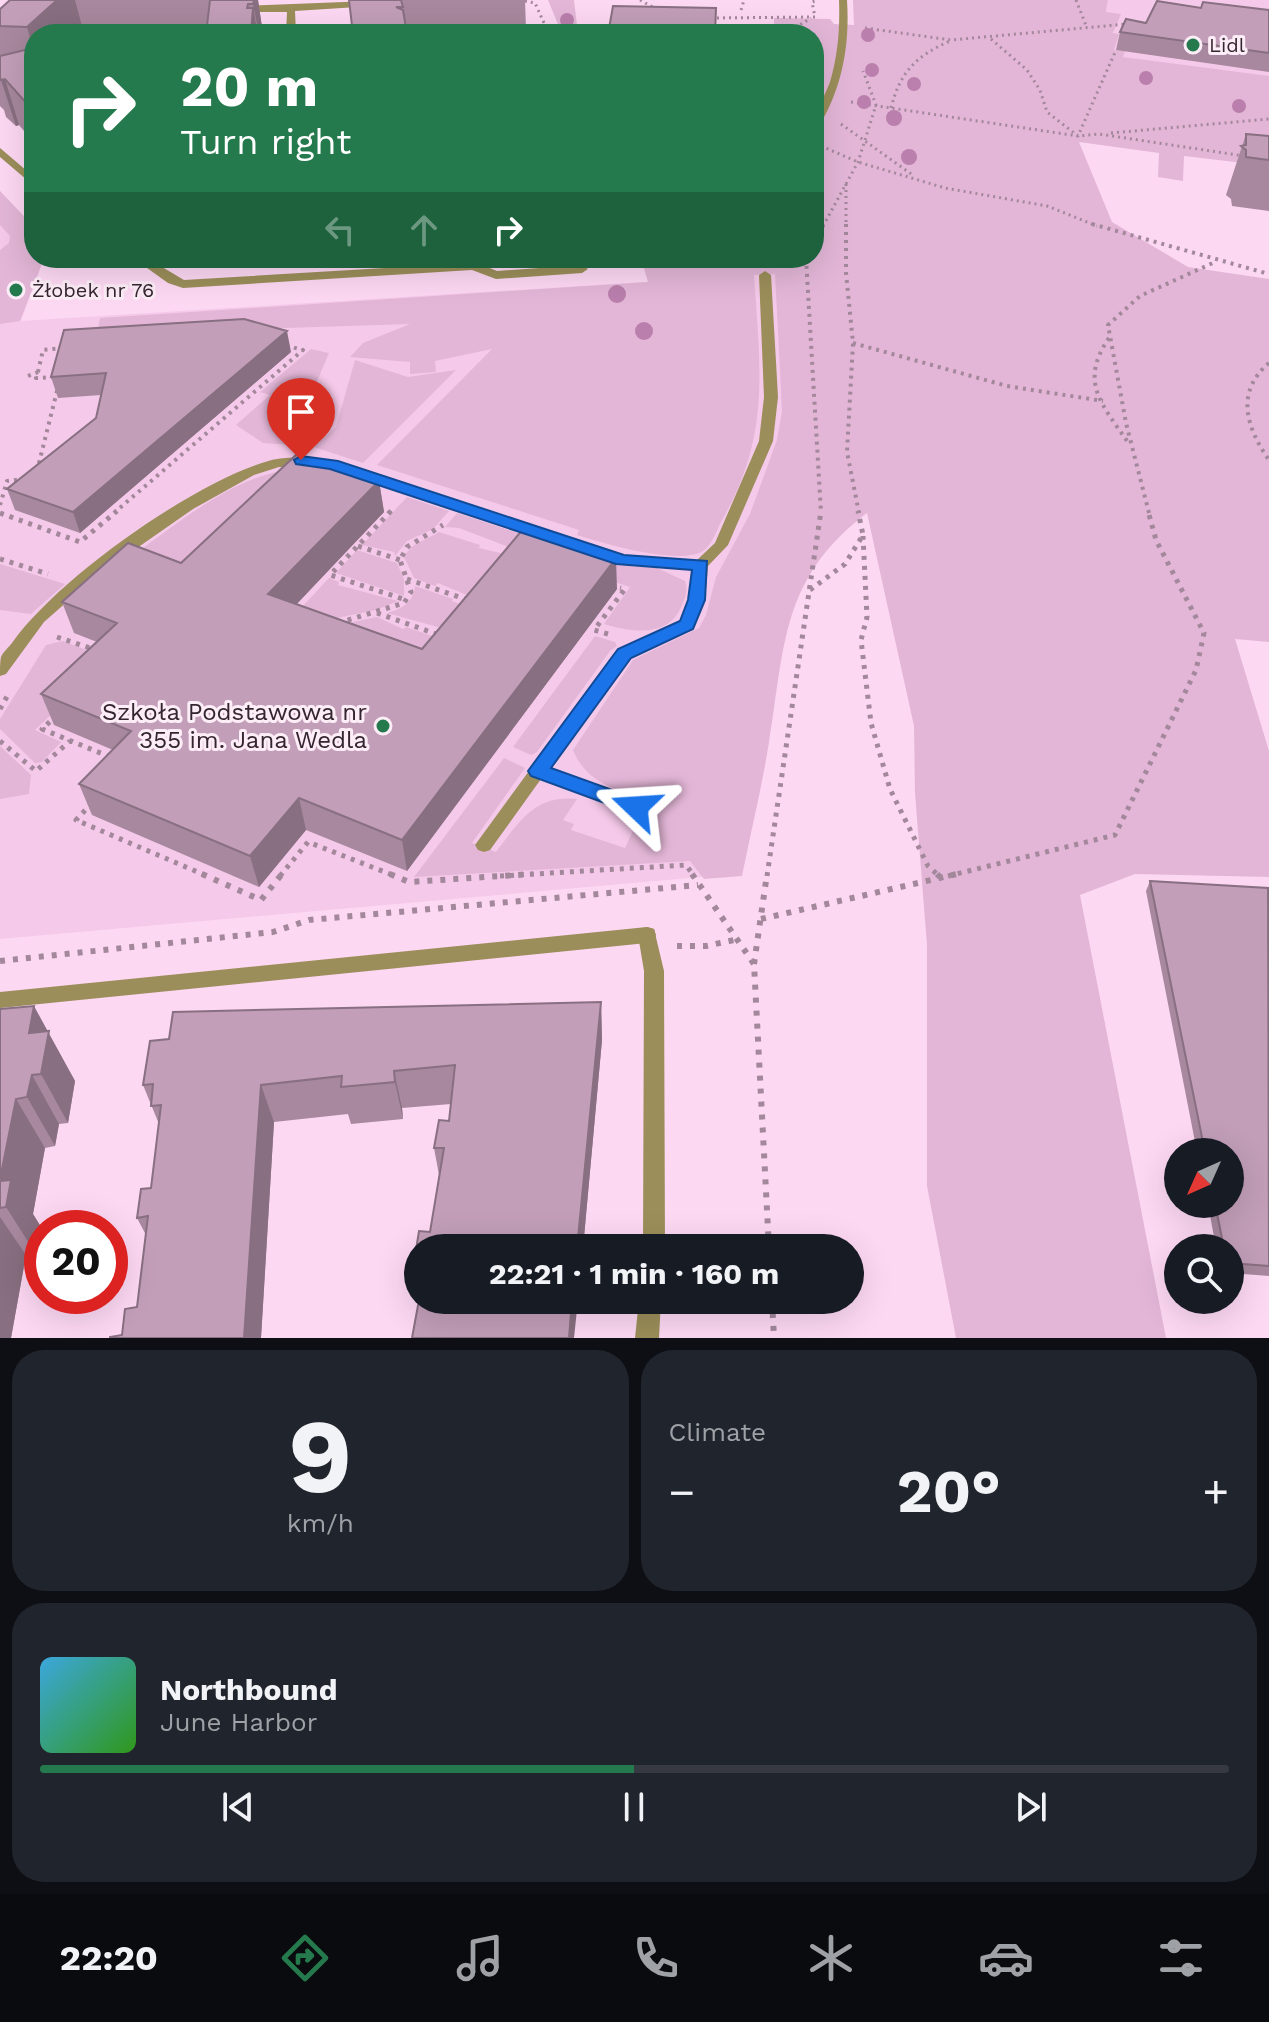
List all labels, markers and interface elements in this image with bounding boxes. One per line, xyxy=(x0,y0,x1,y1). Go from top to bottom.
place label: Lidl xyxy=(1209,33,1245,57)
marker: Lidl xyxy=(1184,36,1202,54)
text: 20 m xyxy=(180,54,318,120)
icon: right xyxy=(48,56,152,160)
text: Turn right xyxy=(180,121,351,163)
icon: left xyxy=(318,208,362,252)
icon: ahead xyxy=(402,208,446,252)
icon: right xyxy=(486,208,530,252)
place label: Żłobek nr 76 xyxy=(32,278,154,302)
marker: Żłobek nr 76 xyxy=(7,281,25,299)
pin xyxy=(267,378,335,460)
icon: arrive xyxy=(279,390,323,434)
place label: Szkoła Podstawowa nr 355 im. Jana Wedla xyxy=(102,698,367,754)
marker: Szkoła Podstawowa nr 355 im. Jana Wedla xyxy=(374,717,392,735)
position arrow xyxy=(594,765,678,849)
north arrow xyxy=(1164,1138,1244,1218)
map controls xyxy=(1164,1138,1244,1314)
speed limit sign: 20 xyxy=(24,1210,128,1314)
button: search xyxy=(1164,1234,1244,1314)
text: 22:21 · 1 min · 160 m xyxy=(489,1256,779,1291)
text: 9 xyxy=(288,1395,352,1517)
text: Climate xyxy=(669,1417,766,1447)
text: 20° xyxy=(897,1456,1001,1527)
text: − xyxy=(669,1466,695,1518)
text: + xyxy=(1202,1466,1229,1518)
text: km/h xyxy=(287,1508,354,1538)
text: Northbound xyxy=(160,1672,337,1707)
text: June Harbor xyxy=(160,1707,317,1737)
icon: previous xyxy=(216,1785,260,1829)
icon: pause xyxy=(612,1785,656,1829)
icon: next xyxy=(1009,1785,1053,1829)
icon: directions xyxy=(277,1930,333,1986)
icon: music xyxy=(452,1930,508,1986)
icon: phone xyxy=(628,1930,684,1986)
icon: climate xyxy=(803,1930,859,1986)
icon: car xyxy=(978,1930,1034,1986)
icon: filters xyxy=(1153,1930,1209,1986)
text: 22:20 xyxy=(60,1937,158,1979)

